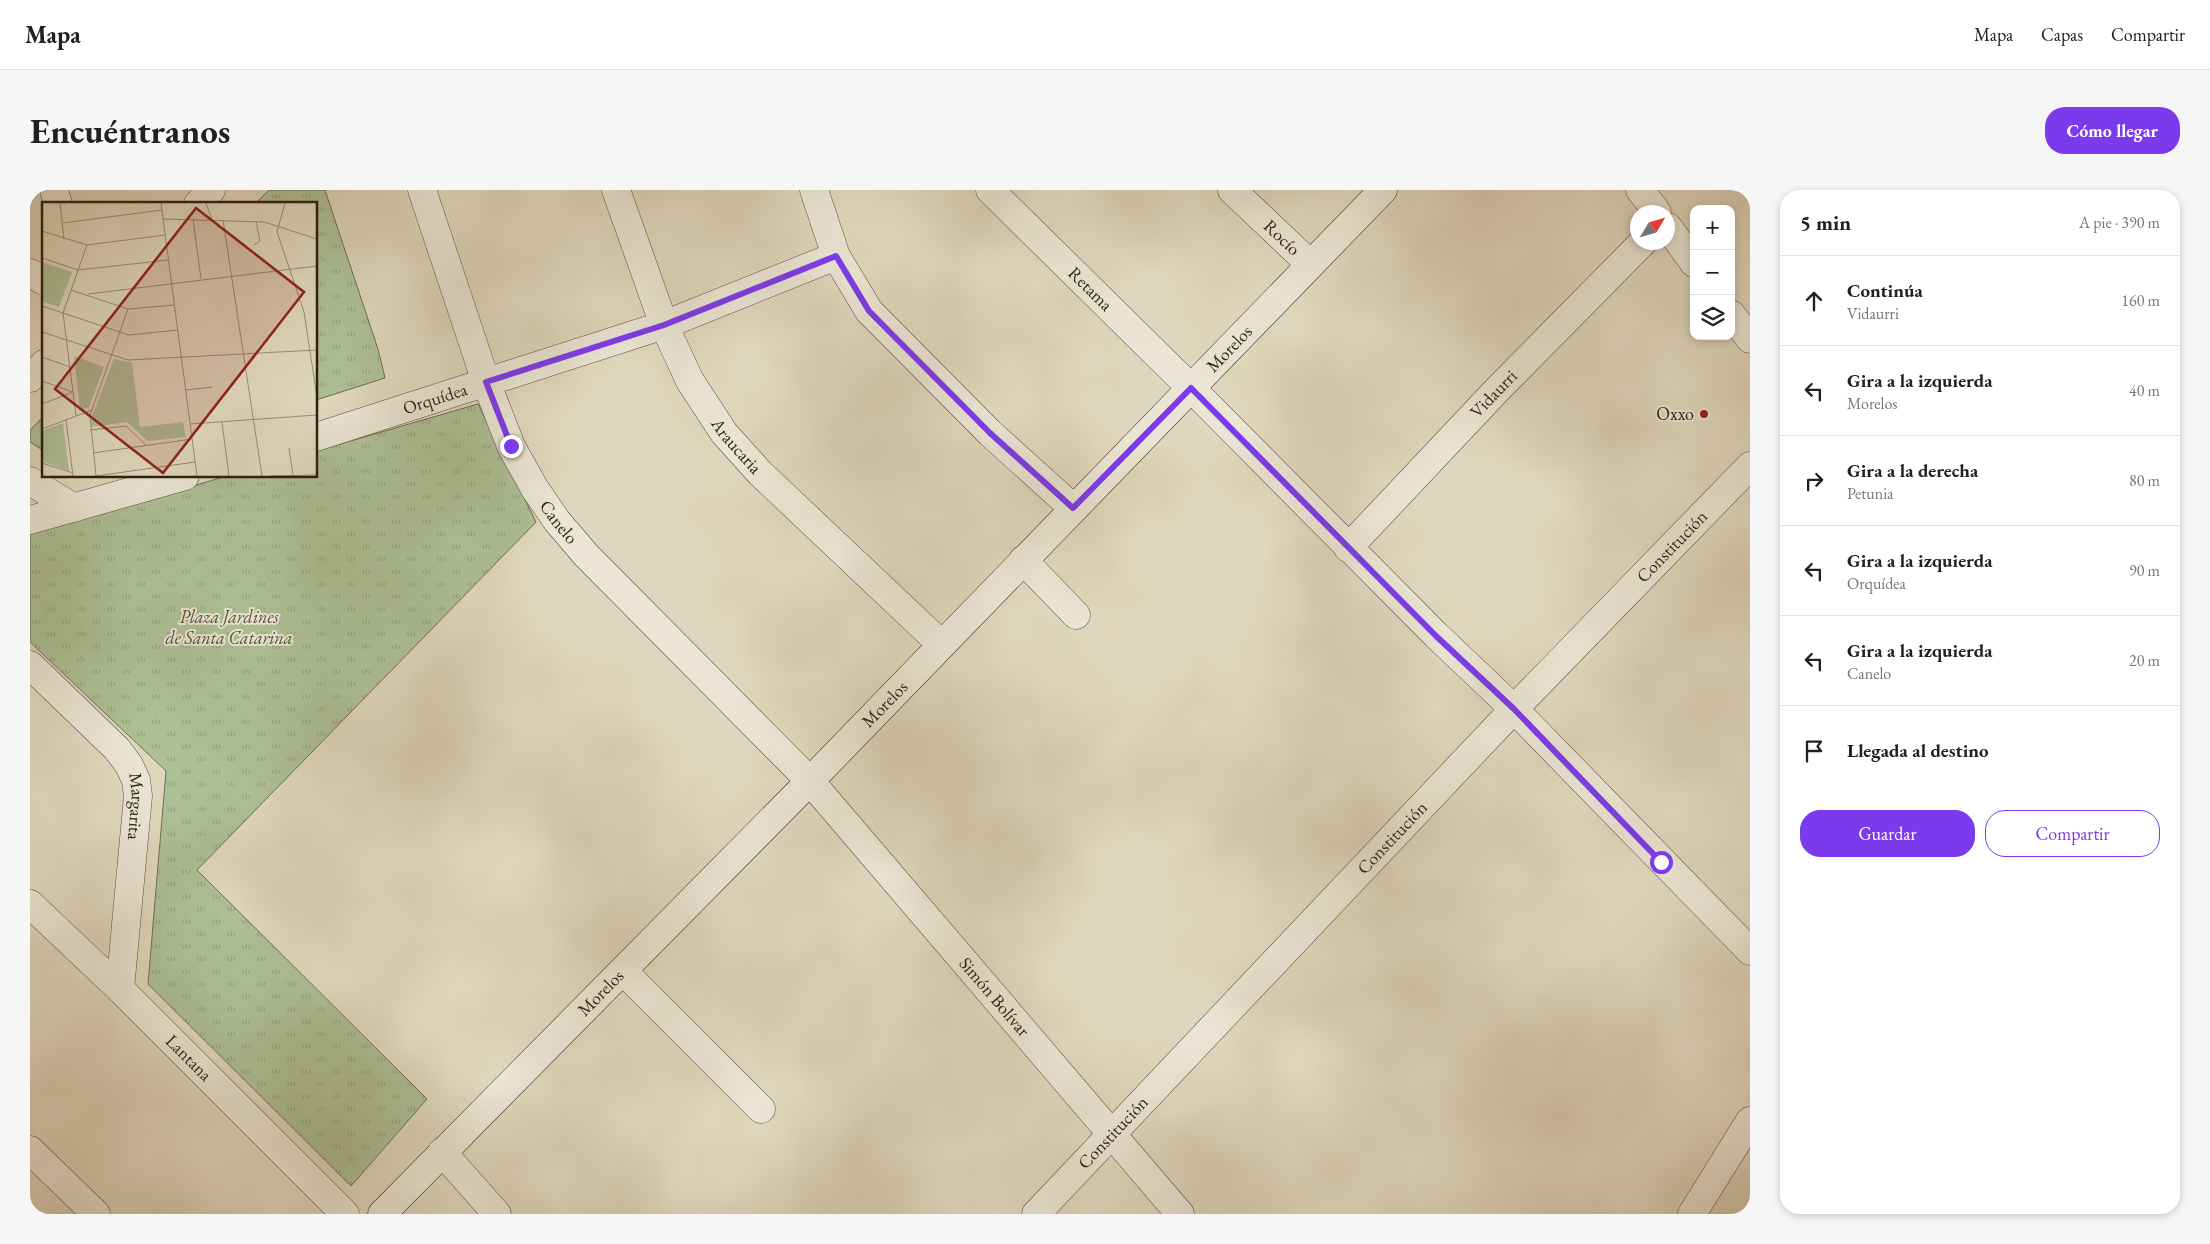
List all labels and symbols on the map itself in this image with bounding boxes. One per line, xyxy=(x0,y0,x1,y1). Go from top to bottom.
inset map xyxy=(42,202,318,478)
north arrow xyxy=(1630,205,1675,250)
street label: Rocío xyxy=(1259,214,1306,260)
street label: Retama xyxy=(1064,261,1119,316)
street label: Morelos xyxy=(1201,320,1257,377)
street label: Vidaurri xyxy=(1465,364,1522,423)
street label: Orquídea xyxy=(400,377,471,419)
place label: Oxxo xyxy=(1656,402,1694,425)
marker: Oxxo xyxy=(1698,408,1710,420)
street label: Araucaria xyxy=(706,412,768,479)
route end xyxy=(500,435,523,458)
street label: Canelo xyxy=(535,495,584,549)
street label: Constitución xyxy=(1631,505,1712,587)
park label: Plaza Jardines de Santa Catarina xyxy=(165,605,293,649)
street label: Morelos xyxy=(856,675,912,732)
street label: Margarita xyxy=(123,771,150,842)
street label: Constitución xyxy=(1352,796,1432,879)
route start xyxy=(1650,851,1673,874)
street label: Simón Bolívar xyxy=(954,952,1035,1041)
street label: Morelos xyxy=(572,964,629,1021)
street label: Lantana xyxy=(161,1029,218,1086)
street label: Constitución xyxy=(1072,1090,1153,1174)

